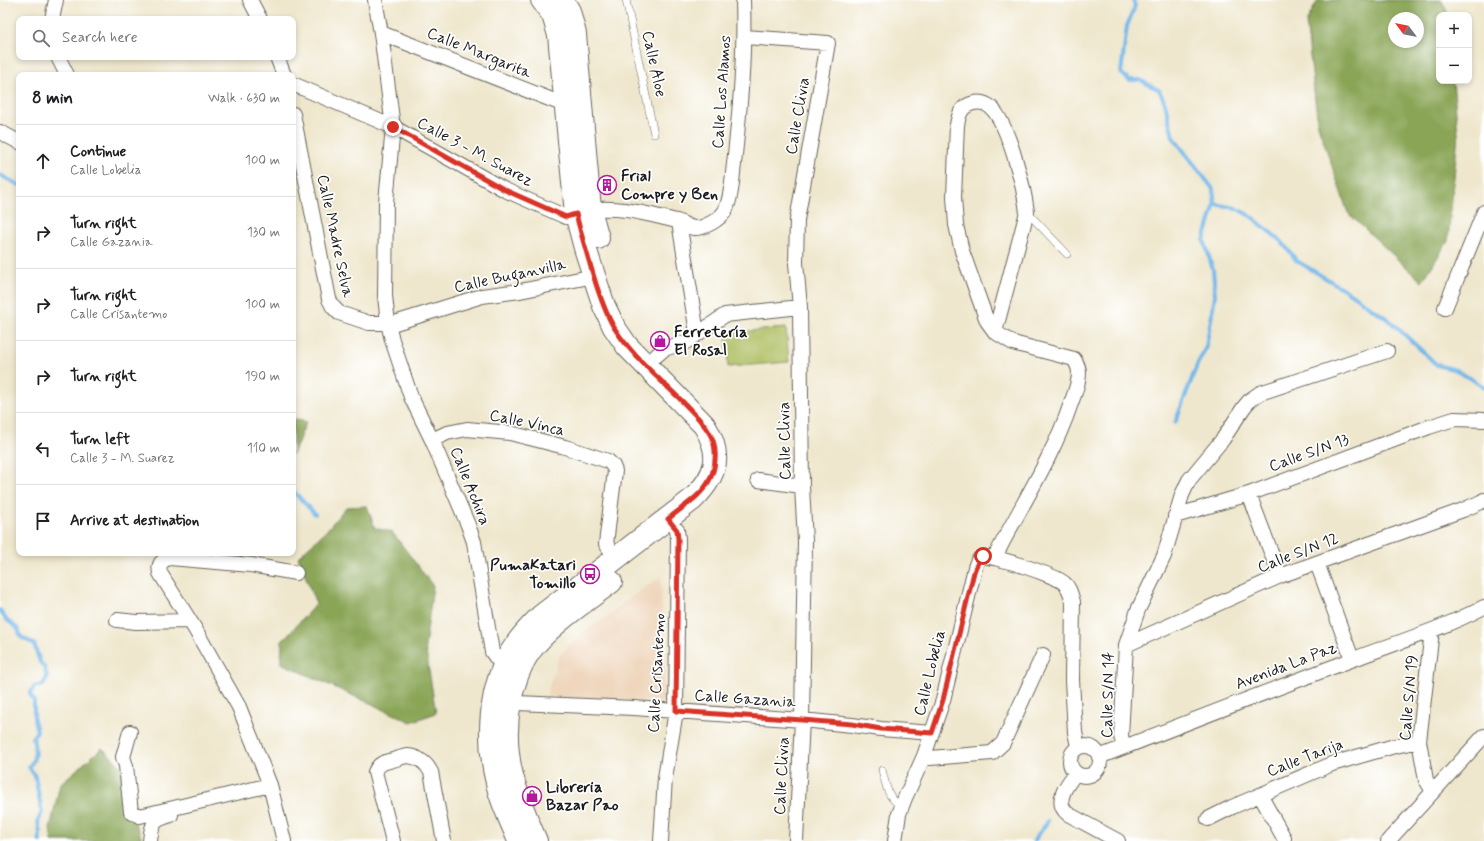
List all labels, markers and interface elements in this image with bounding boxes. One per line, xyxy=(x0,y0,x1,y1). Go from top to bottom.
north arrow xyxy=(1388,12,1424,48)
map controls xyxy=(1436,12,1472,84)
button: + xyxy=(1436,12,1472,48)
search box xyxy=(16,16,296,60)
street label: Calle Margarita xyxy=(423,23,535,85)
icon: search xyxy=(30,27,52,49)
text: Search here xyxy=(62,28,138,48)
street label: Calle Aloe xyxy=(637,29,671,99)
street label: Calle Los Alamos xyxy=(708,35,736,149)
button: − xyxy=(1436,48,1472,84)
street label: Calle Clivia xyxy=(781,75,815,156)
text: 8 min xyxy=(32,87,73,109)
text: Walk · 630 m xyxy=(208,90,280,107)
street label: Calle 3 - M. Suarez xyxy=(413,113,537,191)
route end xyxy=(384,118,402,136)
text: Continue xyxy=(70,142,126,162)
icon: ahead xyxy=(32,150,54,172)
text: 100 m xyxy=(245,152,280,169)
text: Calle Lobelia xyxy=(70,162,141,179)
place label: Frial Compre y Ben xyxy=(621,166,718,205)
street label: Calle Madre Selva xyxy=(312,173,358,300)
building icon: Frial Compre y Ben xyxy=(596,174,618,196)
text: Turn right xyxy=(70,214,137,234)
icon: right xyxy=(32,222,54,244)
text: 130 m xyxy=(247,224,280,241)
text: Calle Gazania xyxy=(70,234,153,251)
street label: Calle Buganvilla xyxy=(452,254,568,299)
text: Turn right xyxy=(70,286,137,306)
icon: right xyxy=(32,294,54,316)
text: 100 m xyxy=(245,296,280,313)
text: Calle Crisantemo xyxy=(70,306,167,323)
place label: Ferretería El Rosal xyxy=(674,322,747,361)
shop icon: Ferretería El Rosal xyxy=(649,330,671,352)
icon: right xyxy=(32,366,54,388)
text: Turn right xyxy=(70,367,137,387)
text: 190 m xyxy=(245,368,280,385)
street label: Calle Clivia xyxy=(774,402,796,480)
street label: Calle Vinca xyxy=(487,405,567,441)
street label: Calle S/N 13 xyxy=(1266,429,1352,477)
text: Turn left xyxy=(70,430,130,450)
icon: left xyxy=(32,438,54,460)
text: 110 m xyxy=(247,440,280,457)
street label: Calle Achira xyxy=(445,444,495,528)
text: Calle 3 - M. Suarez xyxy=(70,450,175,467)
icon: arrive xyxy=(32,510,54,532)
text: Arrive at destination xyxy=(70,511,199,531)
street label: Calle S/N 12 xyxy=(1254,528,1342,578)
route start xyxy=(974,547,992,565)
place label: PumaKatari Tomillo xyxy=(490,555,576,594)
bus stop icon: PumaKatari Tomillo xyxy=(579,563,601,585)
street label: Calle Crisantemo xyxy=(643,613,671,733)
street label: Calle Lobelia xyxy=(909,628,951,718)
street label: Avenida La Paz xyxy=(1232,637,1340,695)
street label: Calle S/N 14 xyxy=(1097,651,1119,738)
street label: Calle S/N 19 xyxy=(1395,654,1423,742)
street label: Calle Gazania xyxy=(694,685,797,713)
street label: Calle Tarija xyxy=(1264,734,1346,782)
street label: Calle Clivia xyxy=(769,736,795,816)
place label: Libreria Bazar Pao xyxy=(546,777,619,816)
shop icon: Libreria Bazar Pao xyxy=(521,785,543,807)

